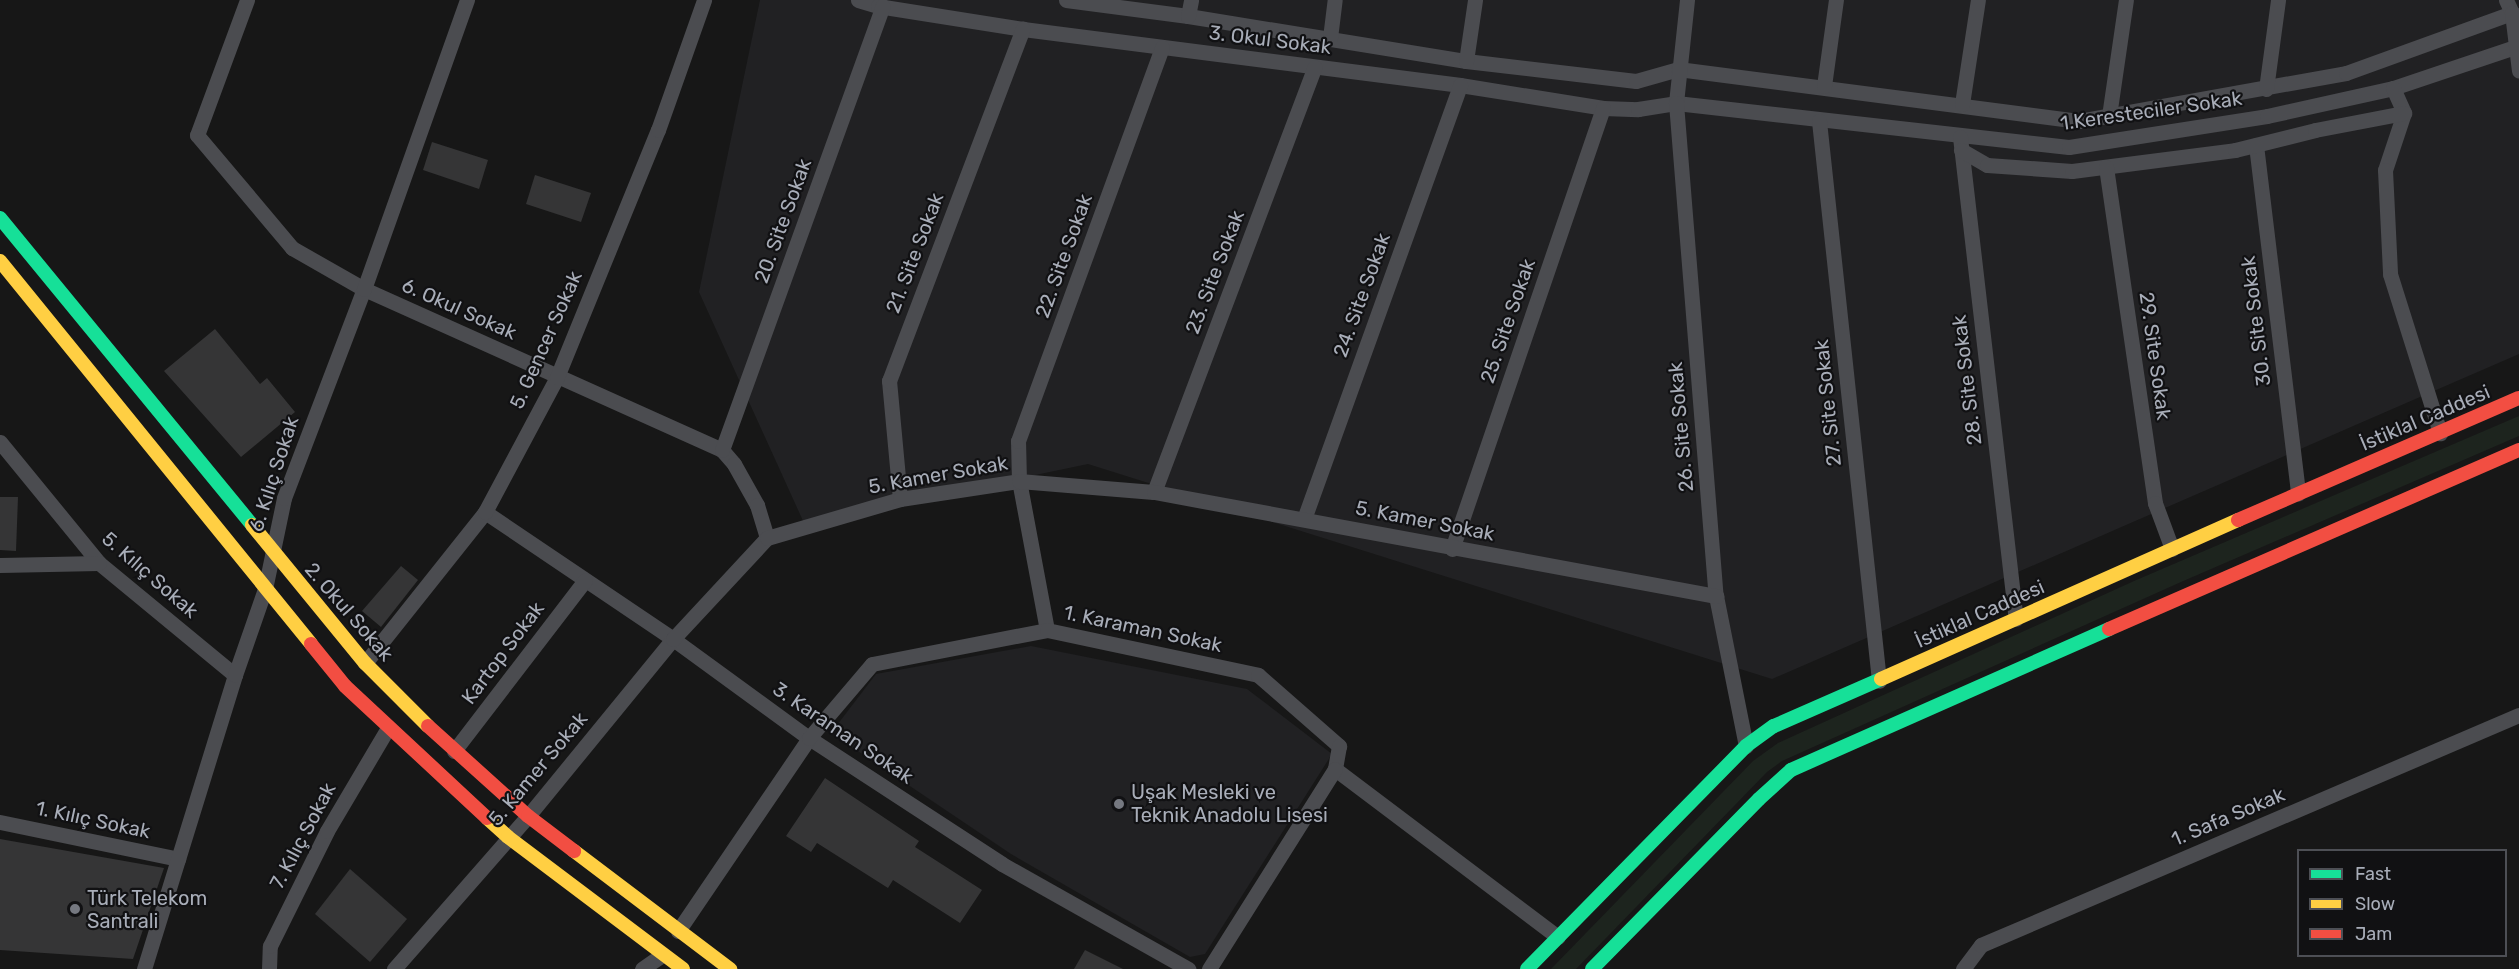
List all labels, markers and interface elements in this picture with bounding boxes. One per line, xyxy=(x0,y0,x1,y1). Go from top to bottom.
street label: 3. Okul Sokak xyxy=(1207,21,1333,59)
street label: 1.Keresteciler Sokak xyxy=(2058,86,2244,136)
street label: 20. Site Sokak xyxy=(749,156,817,286)
street label: 21. Site Sokak xyxy=(881,189,949,317)
street label: 22. Site Sokak xyxy=(1030,191,1098,321)
street label: 23. Site Sokak xyxy=(1180,207,1250,337)
street label: 24. Site Sokak xyxy=(1328,230,1396,360)
street label: 30. Site Sokak xyxy=(2236,255,2276,387)
street label: 25. Site Sokak xyxy=(1475,256,1541,386)
street label: 5. Gencer Sokak xyxy=(505,267,587,413)
street label: 6. Okul Sokak xyxy=(398,273,520,345)
street label: 29. Site Sokak xyxy=(2134,291,2176,421)
street label: 28. Site Sokak xyxy=(1947,314,1987,446)
street label: 27. Site Sokak xyxy=(1809,338,1847,468)
street label: 26. Site Sokak xyxy=(1663,361,1699,493)
street label: İstiklal Caddesi xyxy=(2356,380,2494,456)
street label: 6. Kılıç Sokak xyxy=(244,413,304,535)
street label: 5. Kamer Sokak xyxy=(866,451,1010,499)
street label: 5. Kamer Sokak xyxy=(1353,496,1497,546)
street label: 5. Kılıç Sokak xyxy=(97,527,203,623)
street label: 2. Okul Sokak xyxy=(300,558,398,666)
street label: İstiklal Caddesi xyxy=(1912,575,2048,653)
street label: Kartop Sokak xyxy=(457,597,549,709)
street label: 1. Karaman Sokak xyxy=(1062,601,1224,657)
street label: 3. Karaman Sokak xyxy=(768,677,918,789)
street label: 5. Kamer Sokak xyxy=(483,707,593,831)
street label: 7. Kılıç Sokak xyxy=(265,779,341,893)
place label: Uşak Mesleki ve Teknik Anadolu Lisesi xyxy=(1131,780,1329,827)
street label: 1. Safa Sokak xyxy=(2168,782,2288,852)
street label: 1. Kılıç Sokak xyxy=(34,796,152,844)
marker: Uşak Mesleki ve Teknik Anadolu Lisesi xyxy=(1112,797,1126,811)
legend xyxy=(2297,849,2507,957)
text: Fast xyxy=(2355,863,2391,885)
place label: Türk Telekom Santrali xyxy=(87,886,208,933)
text: Slow xyxy=(2355,893,2395,915)
marker: Türk Telekom Santrali xyxy=(68,902,82,916)
text: Jam xyxy=(2355,923,2392,945)

